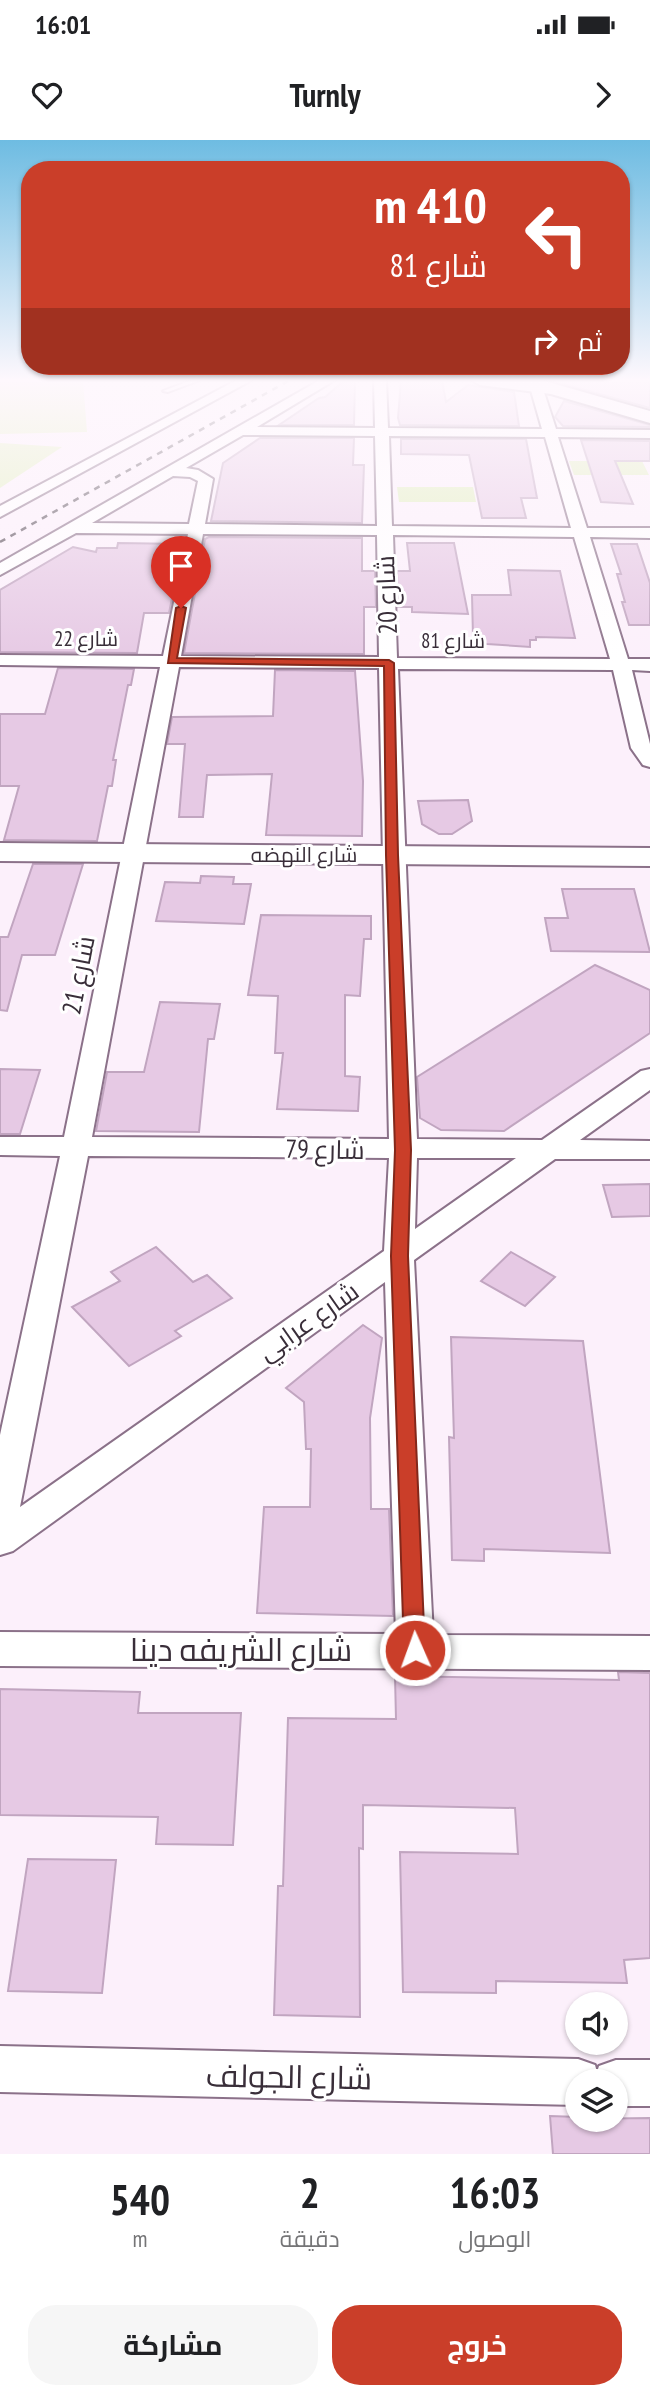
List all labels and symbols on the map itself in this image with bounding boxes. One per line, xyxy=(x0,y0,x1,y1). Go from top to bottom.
pin xyxy=(151,536,211,608)
street label: شارع 20 xyxy=(368,555,405,635)
street label: شارع 22 xyxy=(54,625,118,653)
street label: شارع 81 xyxy=(421,627,485,655)
street label: شارع النهضه xyxy=(251,841,357,869)
street label: شارع 21 xyxy=(54,933,103,1017)
street label: شارع 79 xyxy=(285,1132,365,1167)
street label: شارع عرابي xyxy=(251,1274,368,1372)
position arrow xyxy=(378,1613,452,1687)
street label: شارع الشريفه دينا xyxy=(130,1628,352,1672)
street label: شارع الجولف xyxy=(205,2054,373,2100)

